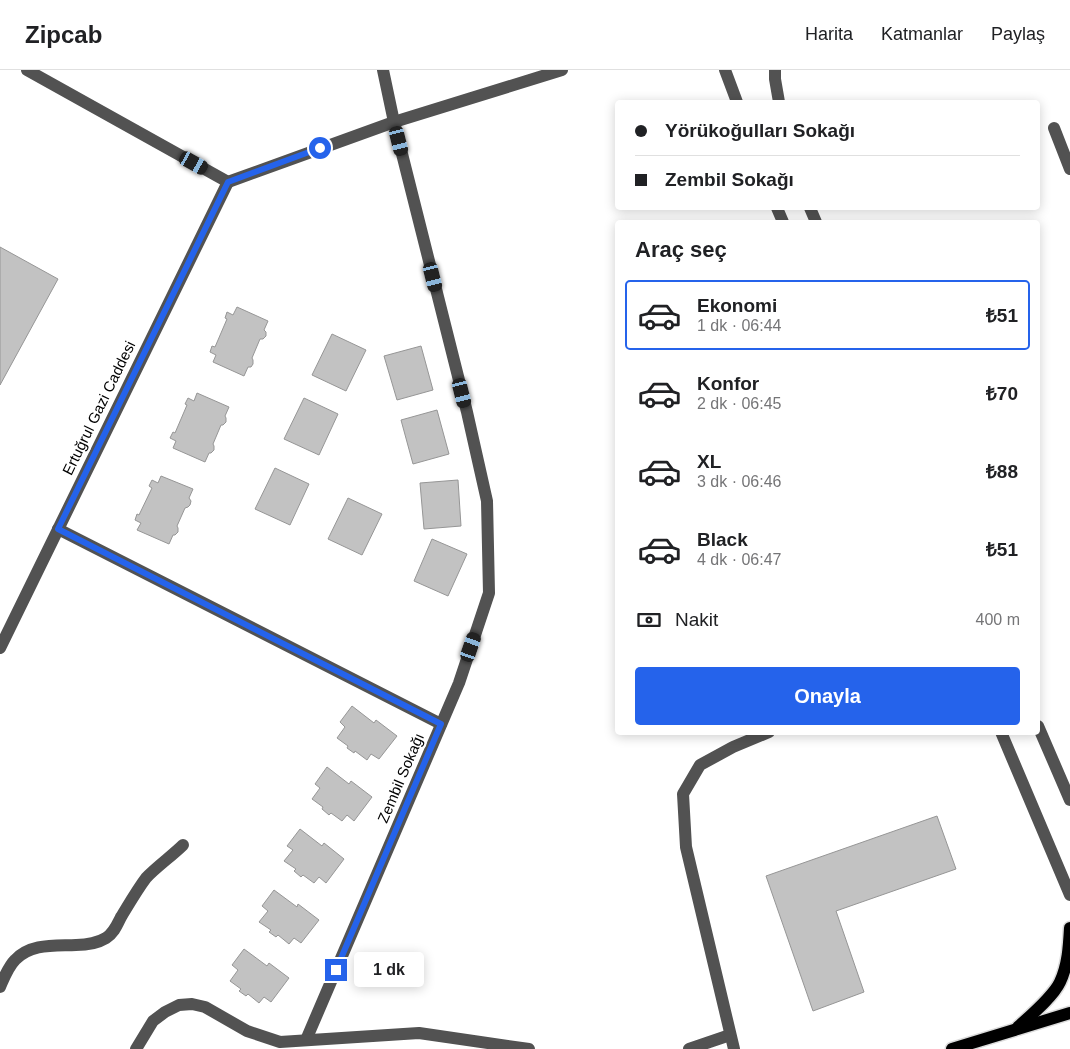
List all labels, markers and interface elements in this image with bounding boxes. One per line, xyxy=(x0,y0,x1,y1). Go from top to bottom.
text: Zipcab xyxy=(25,21,102,48)
text: Harita xyxy=(805,24,853,44)
text: Katmanlar xyxy=(881,24,963,44)
text: Paylaş xyxy=(991,24,1045,44)
text: Yörükoğulları Sokağı xyxy=(665,120,855,141)
car xyxy=(388,125,409,157)
route start xyxy=(309,137,331,159)
car xyxy=(177,149,210,177)
text: Zembil Sokağı xyxy=(665,169,794,190)
text: Araç seç xyxy=(635,237,727,262)
car xyxy=(422,261,443,293)
icon: car xyxy=(637,293,682,338)
text: Ekonomi xyxy=(697,295,777,316)
text: ₺51 xyxy=(986,305,1018,326)
text: 1 dk · 06:44 xyxy=(697,317,782,334)
street label: Ertuğrul Gazi Caddesi xyxy=(59,338,138,477)
icon: car xyxy=(637,371,682,416)
text: Konfor xyxy=(697,373,759,394)
car xyxy=(451,377,472,409)
text: ₺70 xyxy=(986,383,1018,404)
text: 2 dk · 06:45 xyxy=(697,395,782,412)
icon: car xyxy=(637,449,682,494)
text: XL xyxy=(697,451,721,472)
text: ₺88 xyxy=(986,461,1018,482)
text: 3 dk · 06:46 xyxy=(697,473,782,490)
icon: car xyxy=(637,527,682,572)
text: Black xyxy=(697,529,748,550)
text: ₺51 xyxy=(986,539,1018,560)
text: 4 dk · 06:47 xyxy=(697,551,782,568)
icon: cash xyxy=(635,606,663,634)
text: Nakit xyxy=(675,609,718,630)
text: 400 m xyxy=(976,611,1020,628)
car xyxy=(459,630,482,664)
button: Onayla xyxy=(635,667,1020,725)
street label: Zembil Sokağı xyxy=(374,730,427,825)
callout: 1 dk xyxy=(354,952,424,988)
route end xyxy=(325,959,347,981)
text: 1 dk xyxy=(373,961,405,978)

